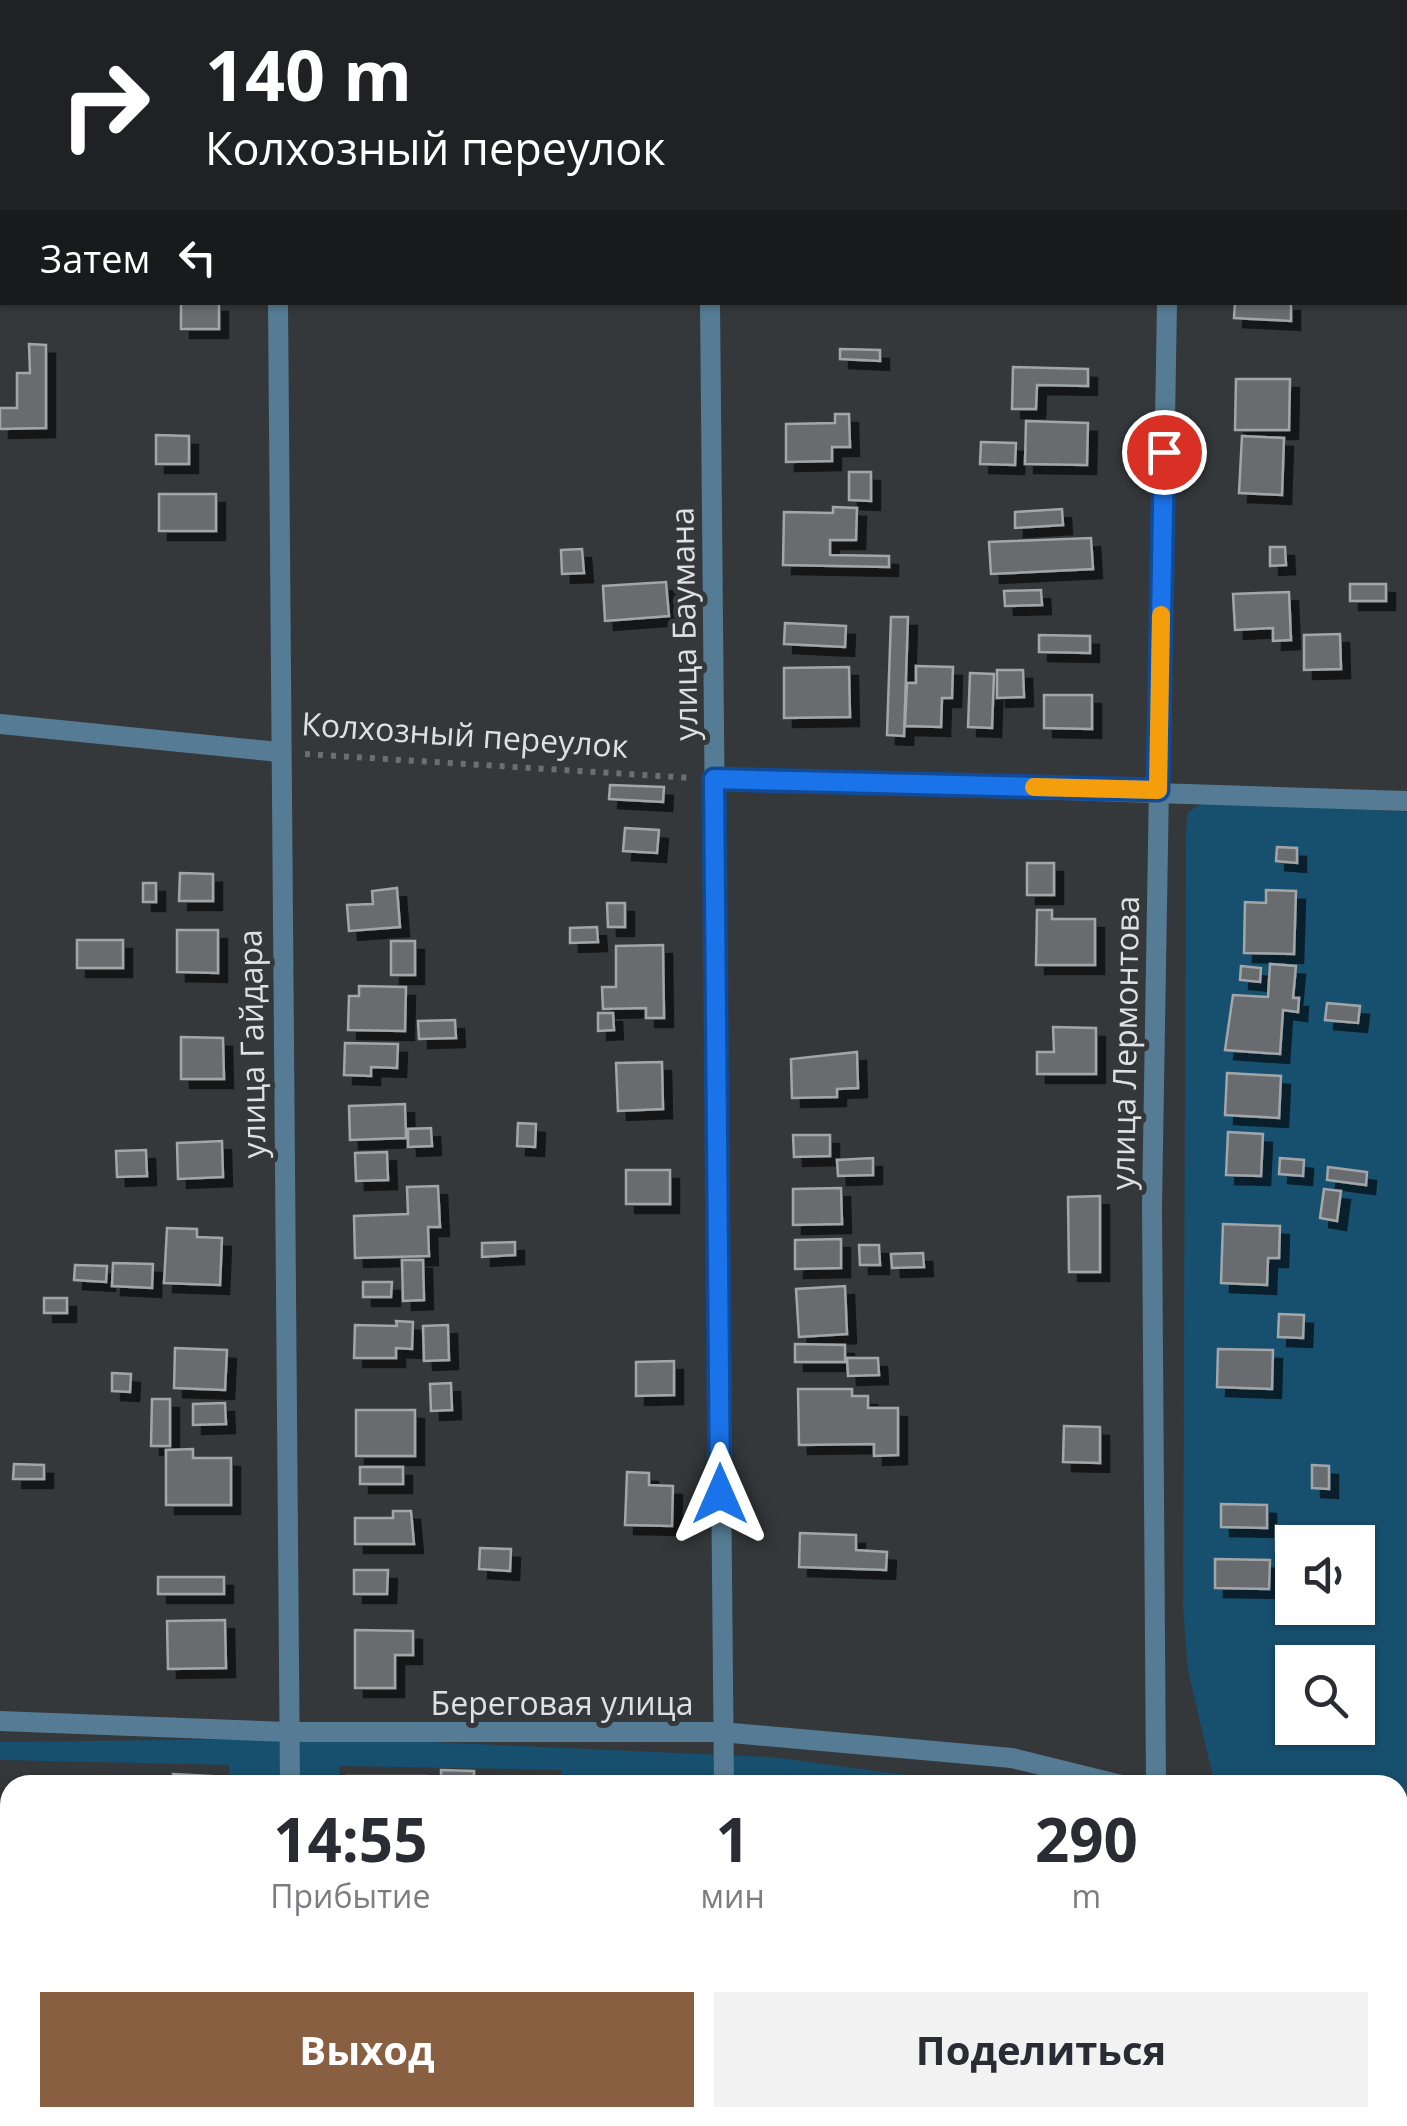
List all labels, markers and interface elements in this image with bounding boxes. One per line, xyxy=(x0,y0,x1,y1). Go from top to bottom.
text: 140 m xyxy=(205,26,412,122)
icon: right xyxy=(40,40,170,170)
text: Колхозный переулок xyxy=(205,117,666,178)
icon: left xyxy=(170,230,225,285)
text: Затем xyxy=(40,232,150,284)
pin xyxy=(1122,410,1207,495)
icon: arrive xyxy=(1137,425,1192,480)
street label: улица Баумана xyxy=(659,507,707,741)
street label: Колхозный переулок xyxy=(300,701,630,767)
street label: улица Лермонтова xyxy=(1100,895,1148,1191)
street label: улица Гайдара xyxy=(228,929,274,1159)
position arrow xyxy=(668,1442,772,1546)
map controls xyxy=(1275,1525,1375,1745)
button: sound xyxy=(1275,1525,1375,1625)
button: search xyxy=(1275,1645,1375,1745)
street label: Береговая улица xyxy=(431,1681,693,1724)
text: 14:55 xyxy=(273,1798,427,1880)
text: 1 xyxy=(715,1798,750,1880)
text: 290 xyxy=(1035,1798,1138,1880)
text: Прибытие xyxy=(270,1874,430,1917)
text: мин xyxy=(701,1874,765,1917)
text: m xyxy=(1072,1874,1101,1917)
button: Выход xyxy=(40,1992,694,2107)
button: Поделиться xyxy=(714,1992,1368,2107)

